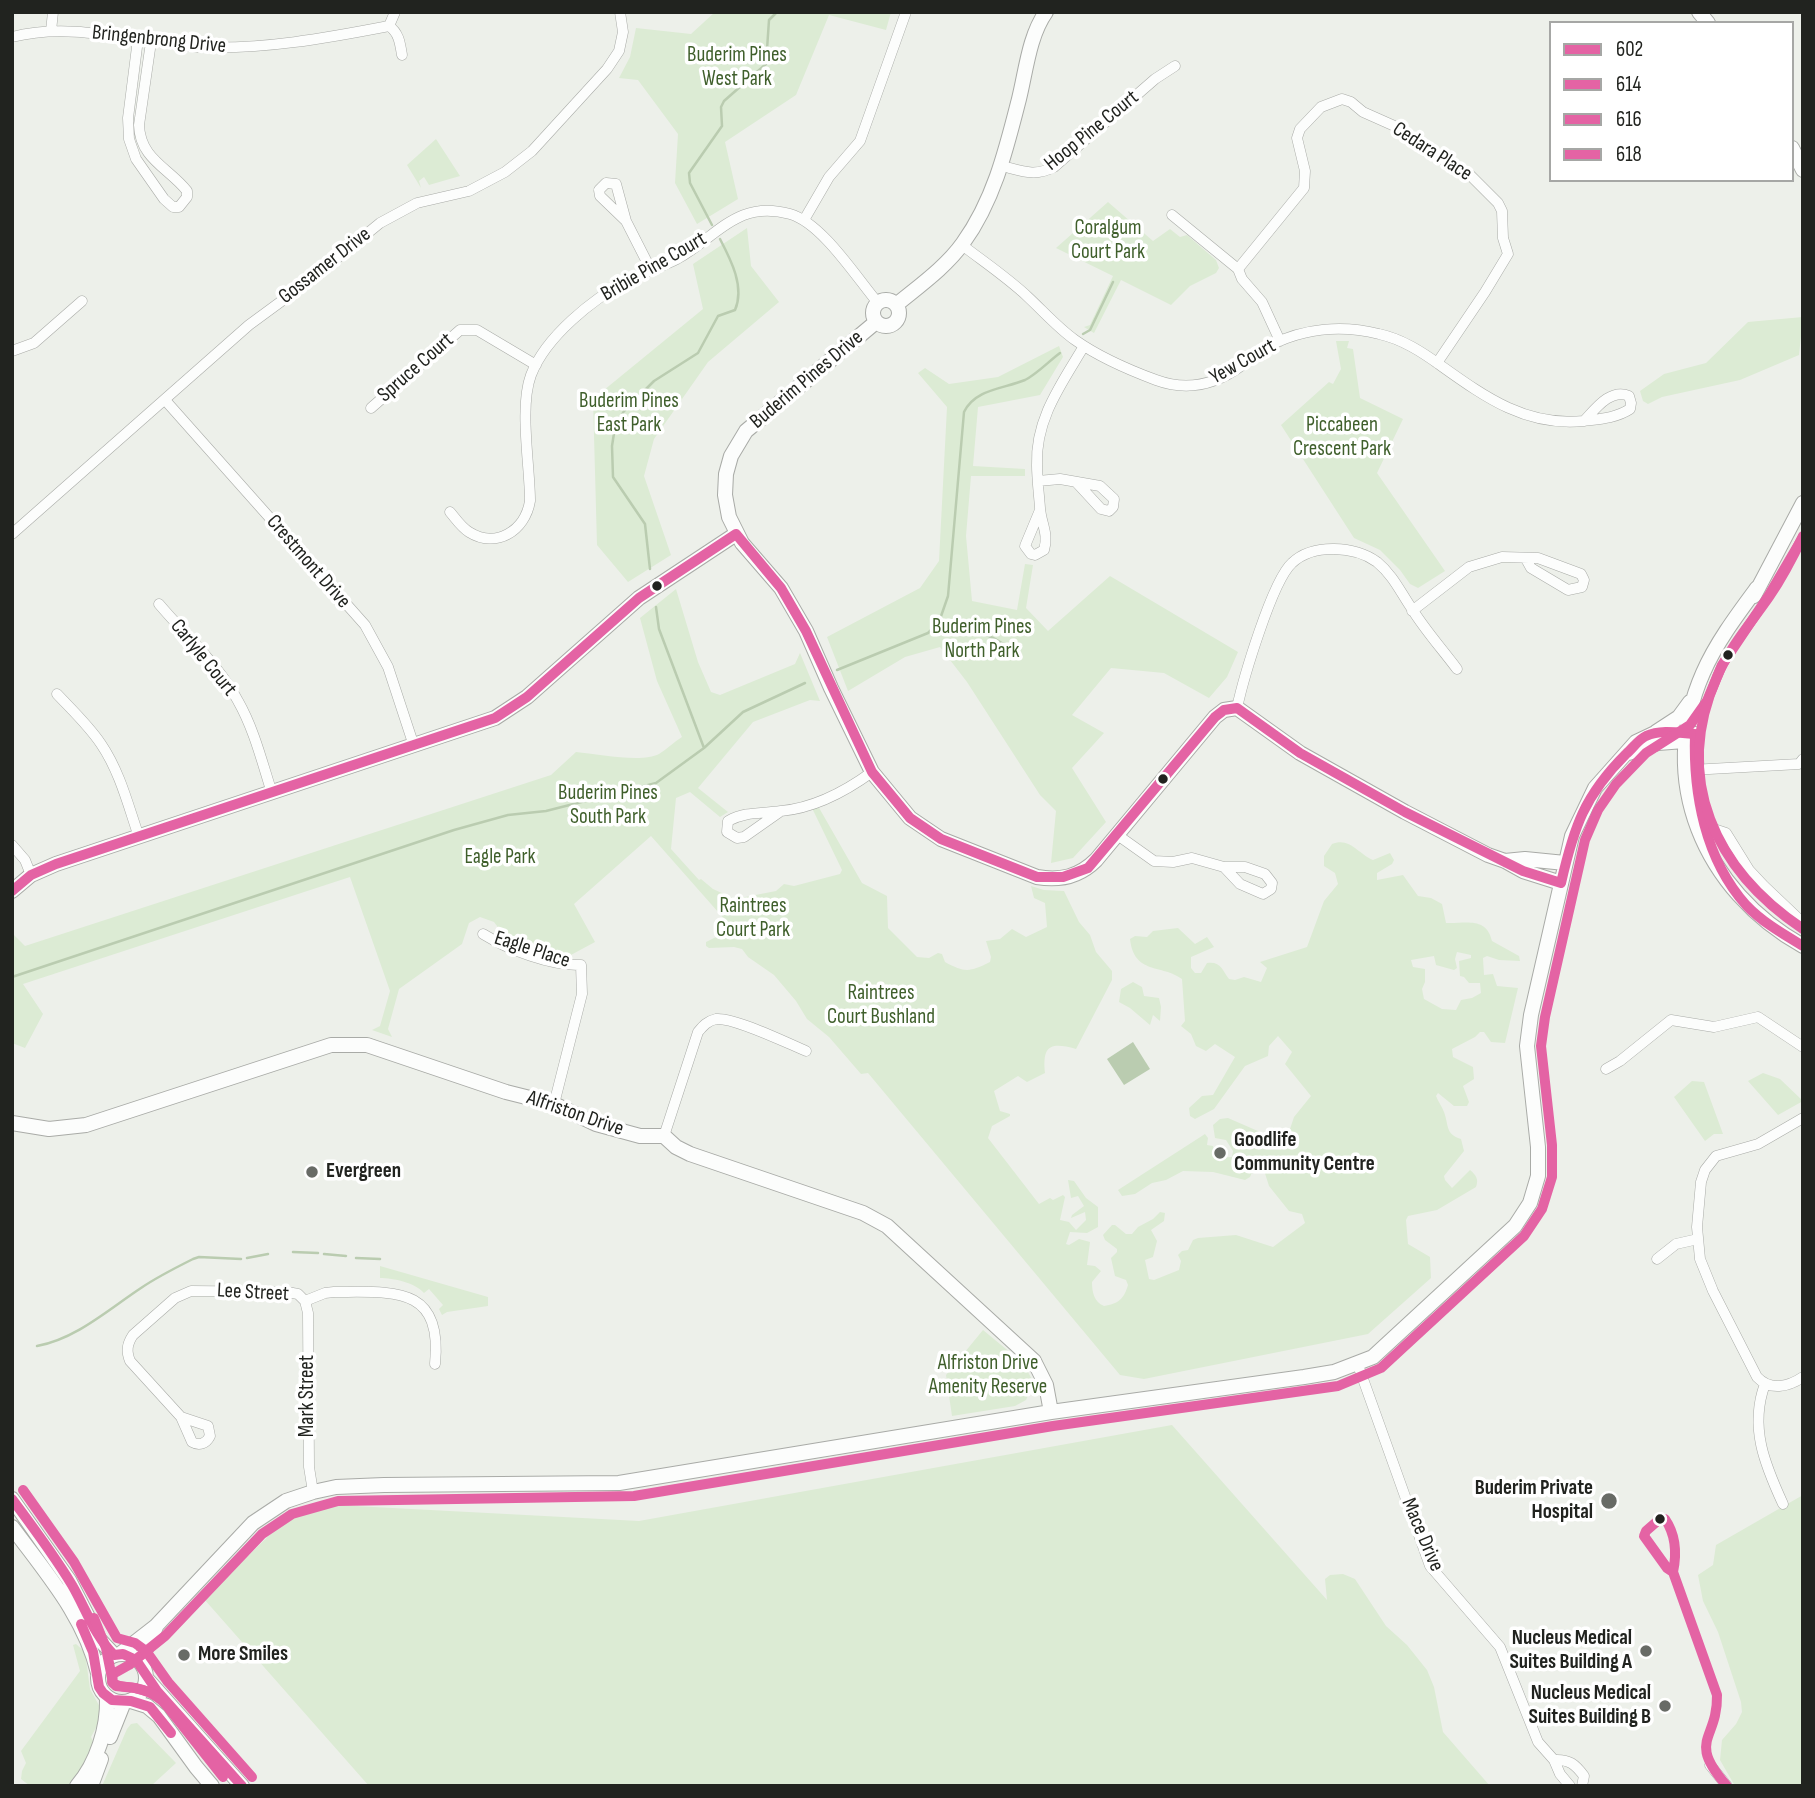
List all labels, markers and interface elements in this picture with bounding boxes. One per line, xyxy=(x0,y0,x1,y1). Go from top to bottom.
street label: Bringenbrong Drive xyxy=(91,20,227,60)
legend xyxy=(1549,21,1794,182)
text: 602 xyxy=(1616,37,1643,62)
park label: Buderim Pines West Park xyxy=(687,43,787,93)
text: 614 xyxy=(1616,72,1641,97)
street label: Hoop Pine Court xyxy=(1040,85,1144,177)
text: 616 xyxy=(1616,107,1642,132)
street label: Cedara Place xyxy=(1387,117,1477,187)
text: 618 xyxy=(1616,142,1642,167)
park label: Coralgum Court Park xyxy=(1071,216,1145,266)
street label: Gossamer Drive xyxy=(274,222,376,310)
street label: Bribie Pine Court xyxy=(597,227,711,307)
street label: Buderim Pines Drive xyxy=(745,325,869,435)
street label: Spruce Court xyxy=(373,328,459,408)
street label: Yew Court xyxy=(1206,334,1280,390)
park label: Buderim Pines East Park xyxy=(579,389,679,439)
park label: Piccabeen Crescent Park xyxy=(1293,413,1391,463)
street label: Crestmont Drive xyxy=(260,510,356,614)
unlabelled marker xyxy=(650,579,664,593)
street label: Carlyle Court xyxy=(164,614,242,702)
park label: Buderim Pines North Park xyxy=(932,615,1032,665)
unlabelled marker xyxy=(1721,648,1735,662)
unlabelled marker xyxy=(1156,772,1170,786)
park label: Buderim Pines South Park xyxy=(558,781,658,831)
park label: Eagle Park xyxy=(464,845,536,871)
park label: Raintrees Court Park xyxy=(716,894,790,944)
street label: Eagle Place xyxy=(491,926,573,974)
park label: Raintrees Court Bushland xyxy=(827,981,935,1031)
street label: Alfriston Drive xyxy=(523,1086,627,1142)
place label: Goodlife Community Centre xyxy=(1234,1128,1375,1178)
marker: Goodlife Community Centre xyxy=(1212,1145,1228,1161)
place label: Evergreen xyxy=(326,1159,401,1185)
marker: Evergreen xyxy=(304,1164,320,1180)
street label: Lee Street xyxy=(216,1279,290,1307)
park label: Alfriston Drive Amenity Reserve xyxy=(929,1351,1047,1401)
street label: Mark Street xyxy=(295,1355,321,1437)
place label: Buderim Private Hospital xyxy=(1475,1476,1593,1526)
marker: Buderim Private Hospital xyxy=(1599,1491,1619,1511)
street label: Mace Drive xyxy=(1395,1494,1449,1576)
unlabelled marker xyxy=(1653,1512,1667,1526)
place label: Nucleus Medical Suites Building A xyxy=(1509,1626,1632,1676)
place label: More Smiles xyxy=(198,1642,288,1668)
marker: Nucleus Medical Suites Building A xyxy=(1638,1643,1654,1659)
marker: More Smiles xyxy=(176,1647,192,1663)
place label: Nucleus Medical Suites Building B xyxy=(1528,1681,1651,1731)
marker: Nucleus Medical Suites Building B xyxy=(1657,1698,1673,1714)

